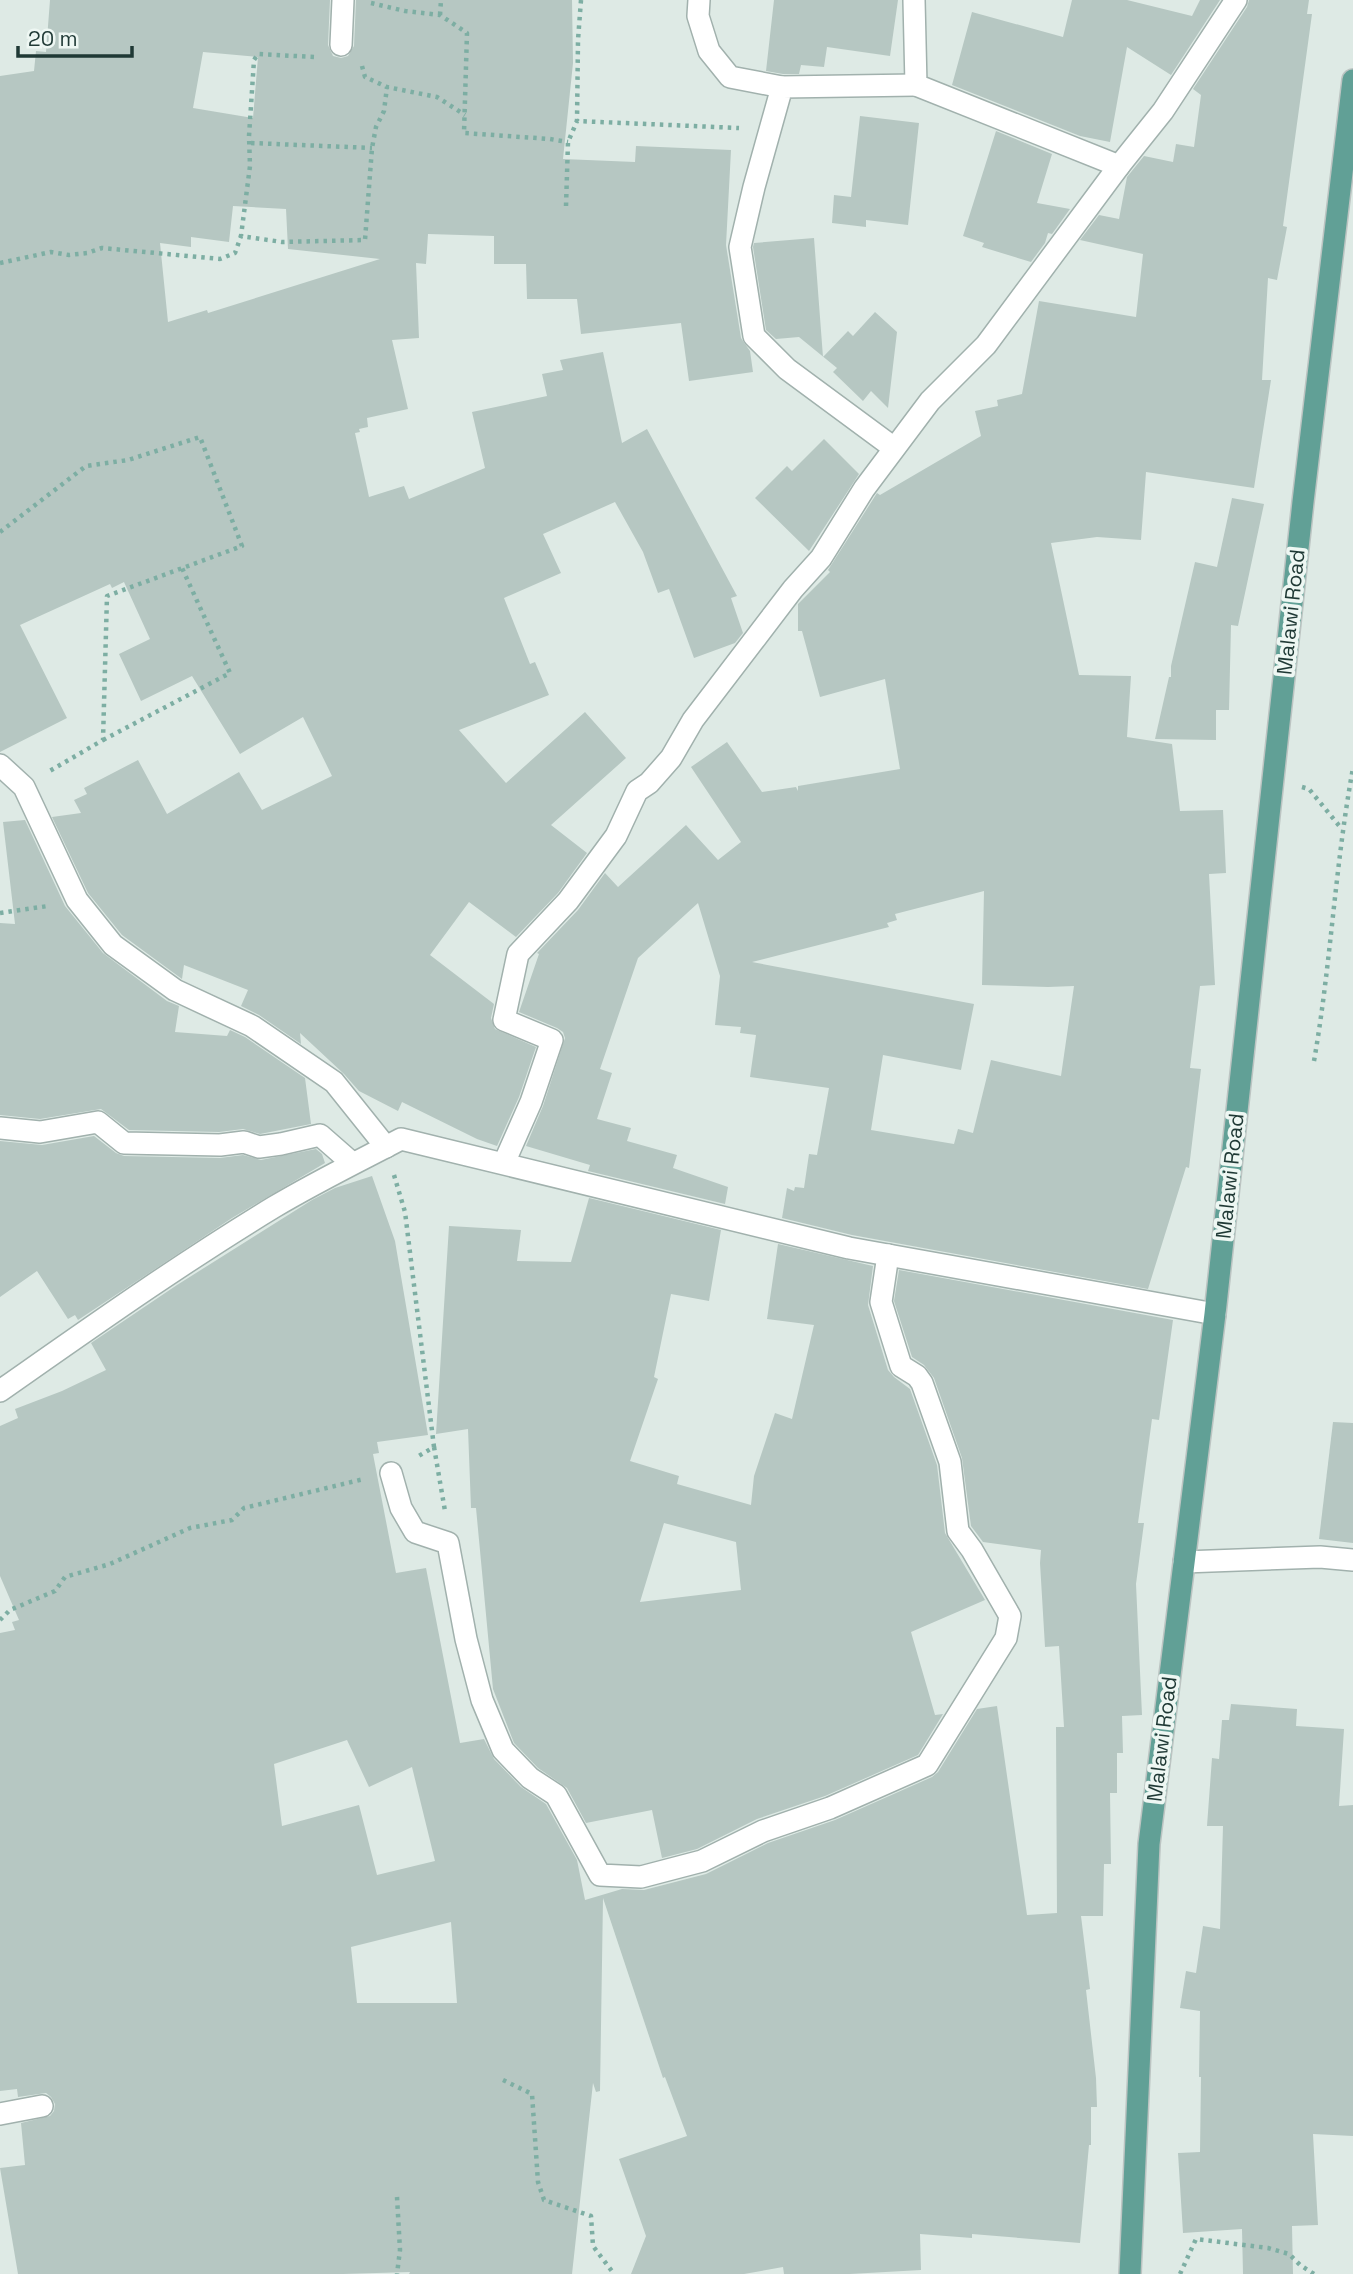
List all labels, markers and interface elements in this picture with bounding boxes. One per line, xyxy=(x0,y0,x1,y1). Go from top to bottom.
scale bar xyxy=(18,14,131,58)
text: 20 m xyxy=(28,25,78,52)
street label: Malawi Road xyxy=(1270,548,1311,676)
street label: Malawi Road xyxy=(1209,1112,1250,1240)
street label: Malawi Road xyxy=(1140,1675,1183,1803)

